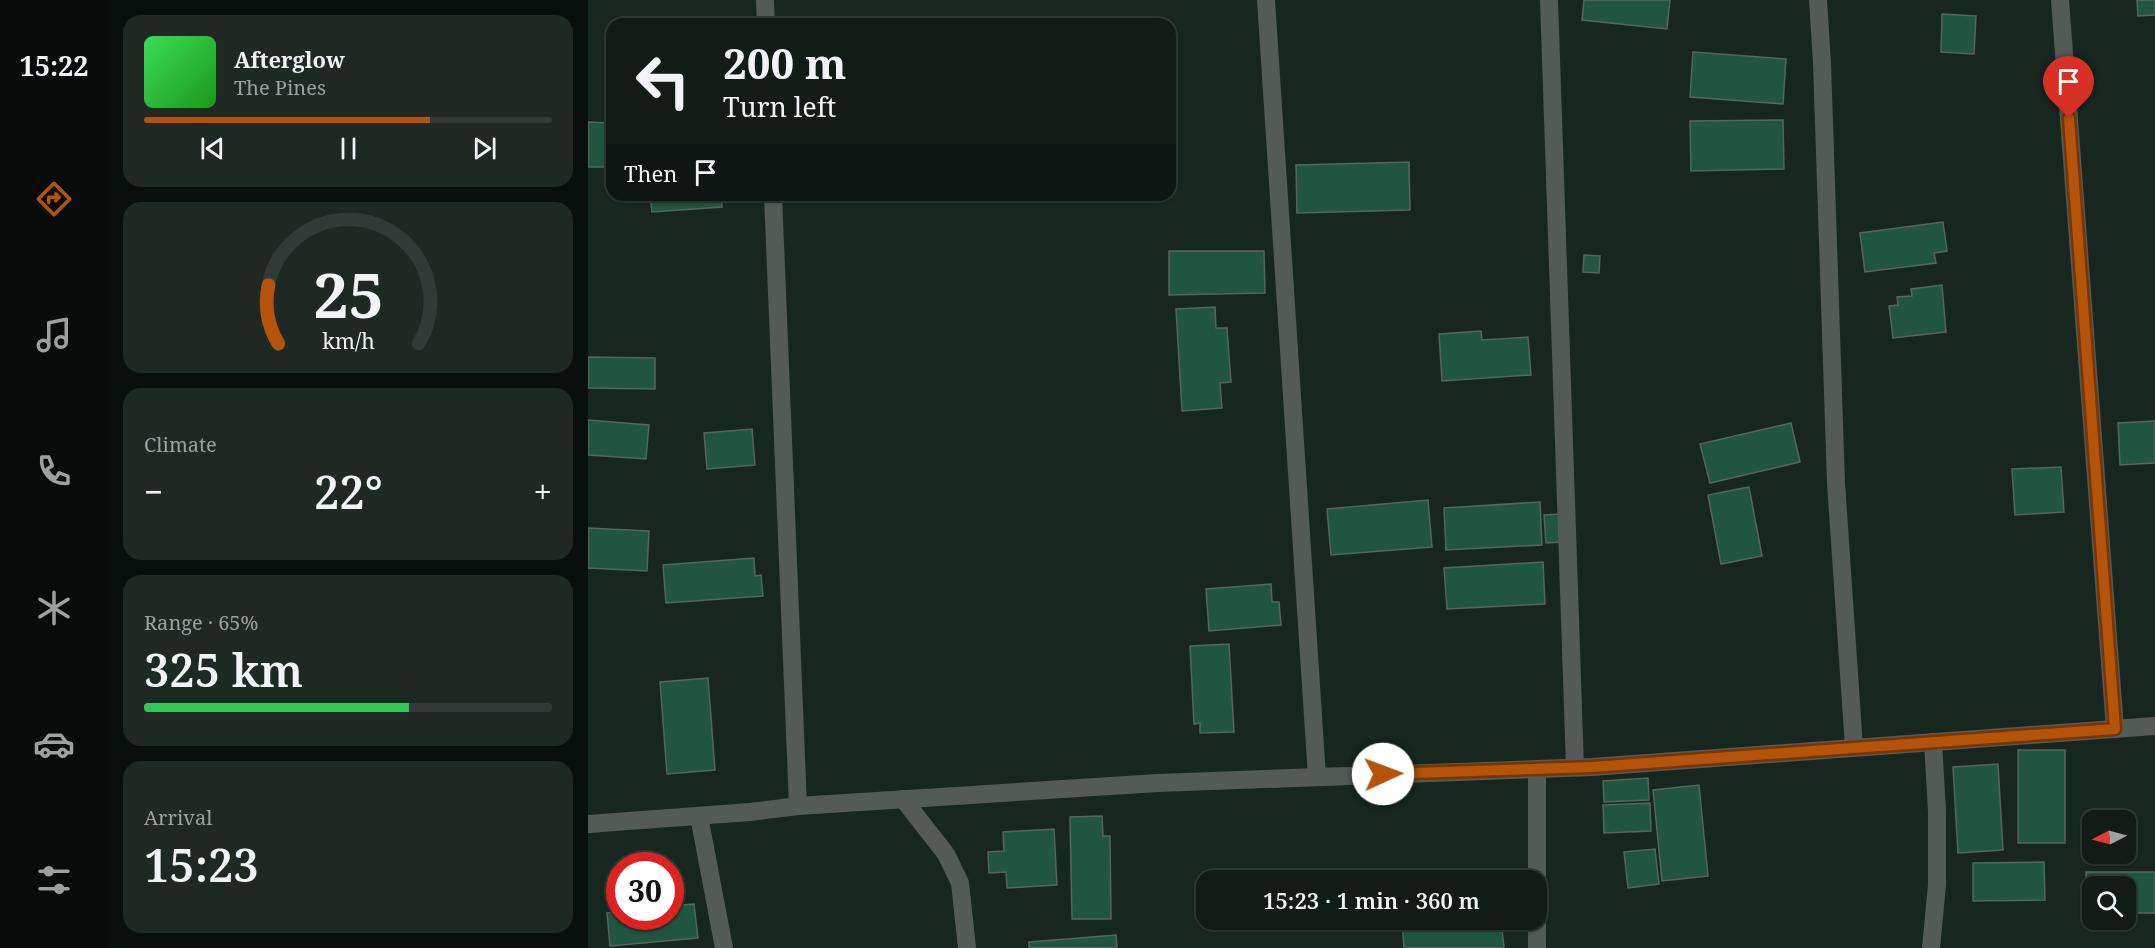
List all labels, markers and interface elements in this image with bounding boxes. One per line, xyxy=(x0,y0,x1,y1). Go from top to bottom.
text: 200 m xyxy=(723,34,847,91)
icon: left xyxy=(624,42,702,120)
text: Afterglow xyxy=(234,44,345,74)
text: 15:22 xyxy=(19,47,89,84)
pin xyxy=(2043,56,2094,118)
icon: arrive xyxy=(2052,65,2085,98)
text: The Pines xyxy=(234,74,326,101)
text: Turn left xyxy=(723,88,836,125)
icon: previous xyxy=(196,132,229,165)
icon: pause xyxy=(332,132,365,165)
icon: next xyxy=(468,132,501,165)
icon: arrive xyxy=(689,156,722,189)
text: Then xyxy=(624,158,677,188)
icon: directions xyxy=(33,178,75,220)
text: 25 xyxy=(313,252,383,337)
icon: music xyxy=(33,314,75,356)
text: km/h xyxy=(322,327,375,356)
text: Climate xyxy=(144,431,217,458)
icon: phone xyxy=(33,450,75,492)
text: 22° xyxy=(314,461,383,522)
text: − xyxy=(144,469,163,514)
text: + xyxy=(534,469,552,514)
icon: climate xyxy=(33,587,75,629)
text: Range · 65% xyxy=(144,609,258,636)
text: 325 km xyxy=(144,639,303,700)
icon: car xyxy=(33,723,75,765)
position arrow xyxy=(1351,742,1415,806)
text: Arrival xyxy=(144,804,212,831)
north arrow xyxy=(2082,810,2136,864)
map controls xyxy=(2082,810,2136,930)
text: 15:23 xyxy=(144,834,259,895)
speed limit sign: 30 xyxy=(606,852,684,930)
icon: filters xyxy=(33,859,75,901)
button: search xyxy=(2082,876,2136,930)
text: 15:23 · 1 min · 360 m xyxy=(1263,885,1480,915)

